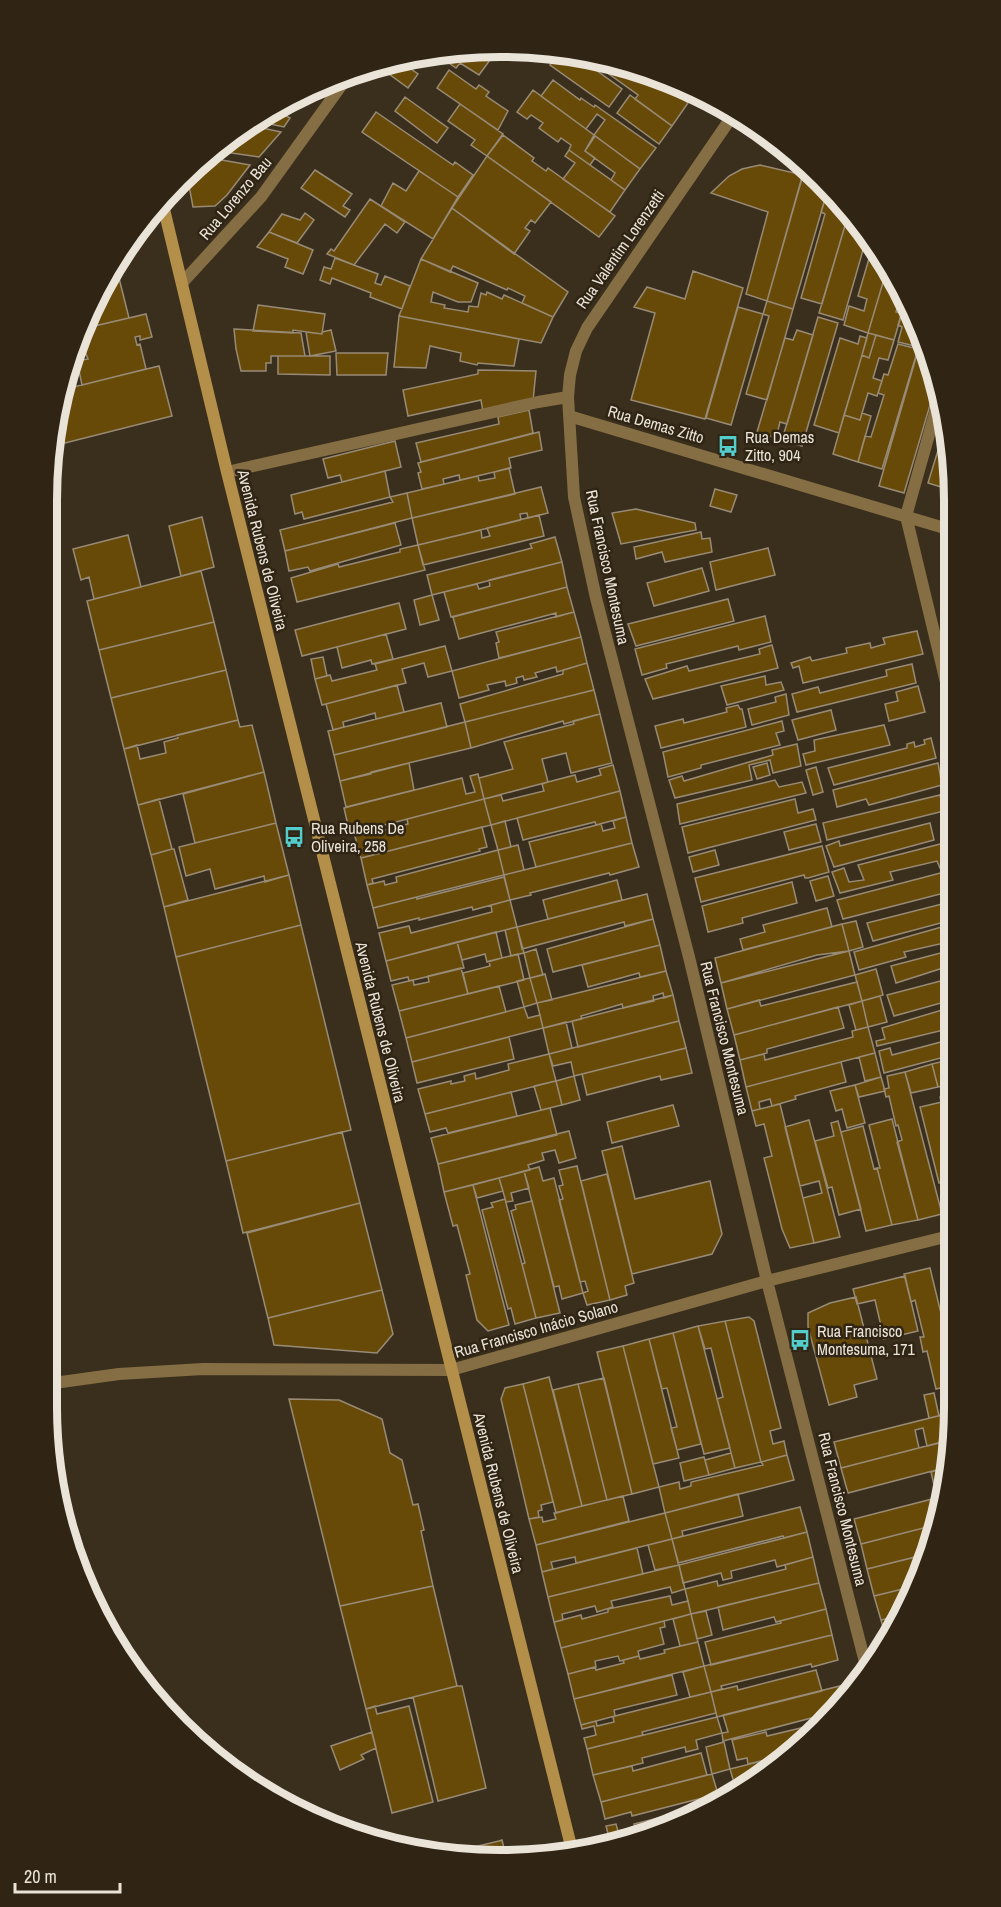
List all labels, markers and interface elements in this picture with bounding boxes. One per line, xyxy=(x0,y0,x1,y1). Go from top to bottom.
street label: Rua Lorenzo Bau xyxy=(194,152,276,244)
street label: Rua Valentim Lorenzetti xyxy=(571,185,669,313)
street label: Rua Demas Zitto xyxy=(605,400,707,448)
place label: Rua Demas Zitto, 904 xyxy=(745,426,814,466)
bus stop icon: Rua Demas Zitto, 904 xyxy=(716,434,740,458)
street label: Avenida Rubens de Oliveira xyxy=(232,467,294,633)
street label: Rua Francisco Montesuma xyxy=(581,488,635,647)
place label: Rua Rubens De Oliveira, 258 xyxy=(311,817,404,857)
bus stop icon: Rua Rubens De Oliveira, 258 xyxy=(282,825,306,849)
street label: Avenida Rubens de Oliveira xyxy=(350,939,412,1105)
street label: Rua Francisco Montesuma xyxy=(695,959,755,1118)
street label: Rua Francisco Inácio Solano xyxy=(452,1295,620,1363)
place label: Rua Francisco Montesuma, 171 xyxy=(817,1320,915,1360)
bus stop icon: Rua Francisco Montesuma, 171 xyxy=(788,1328,812,1352)
street label: Avenida Rubens de Oliveira xyxy=(468,1410,530,1576)
street label: Rua Francisco Montesuma xyxy=(813,1430,873,1589)
scale bar xyxy=(15,1856,120,1894)
text: 20 m xyxy=(24,1864,57,1889)

